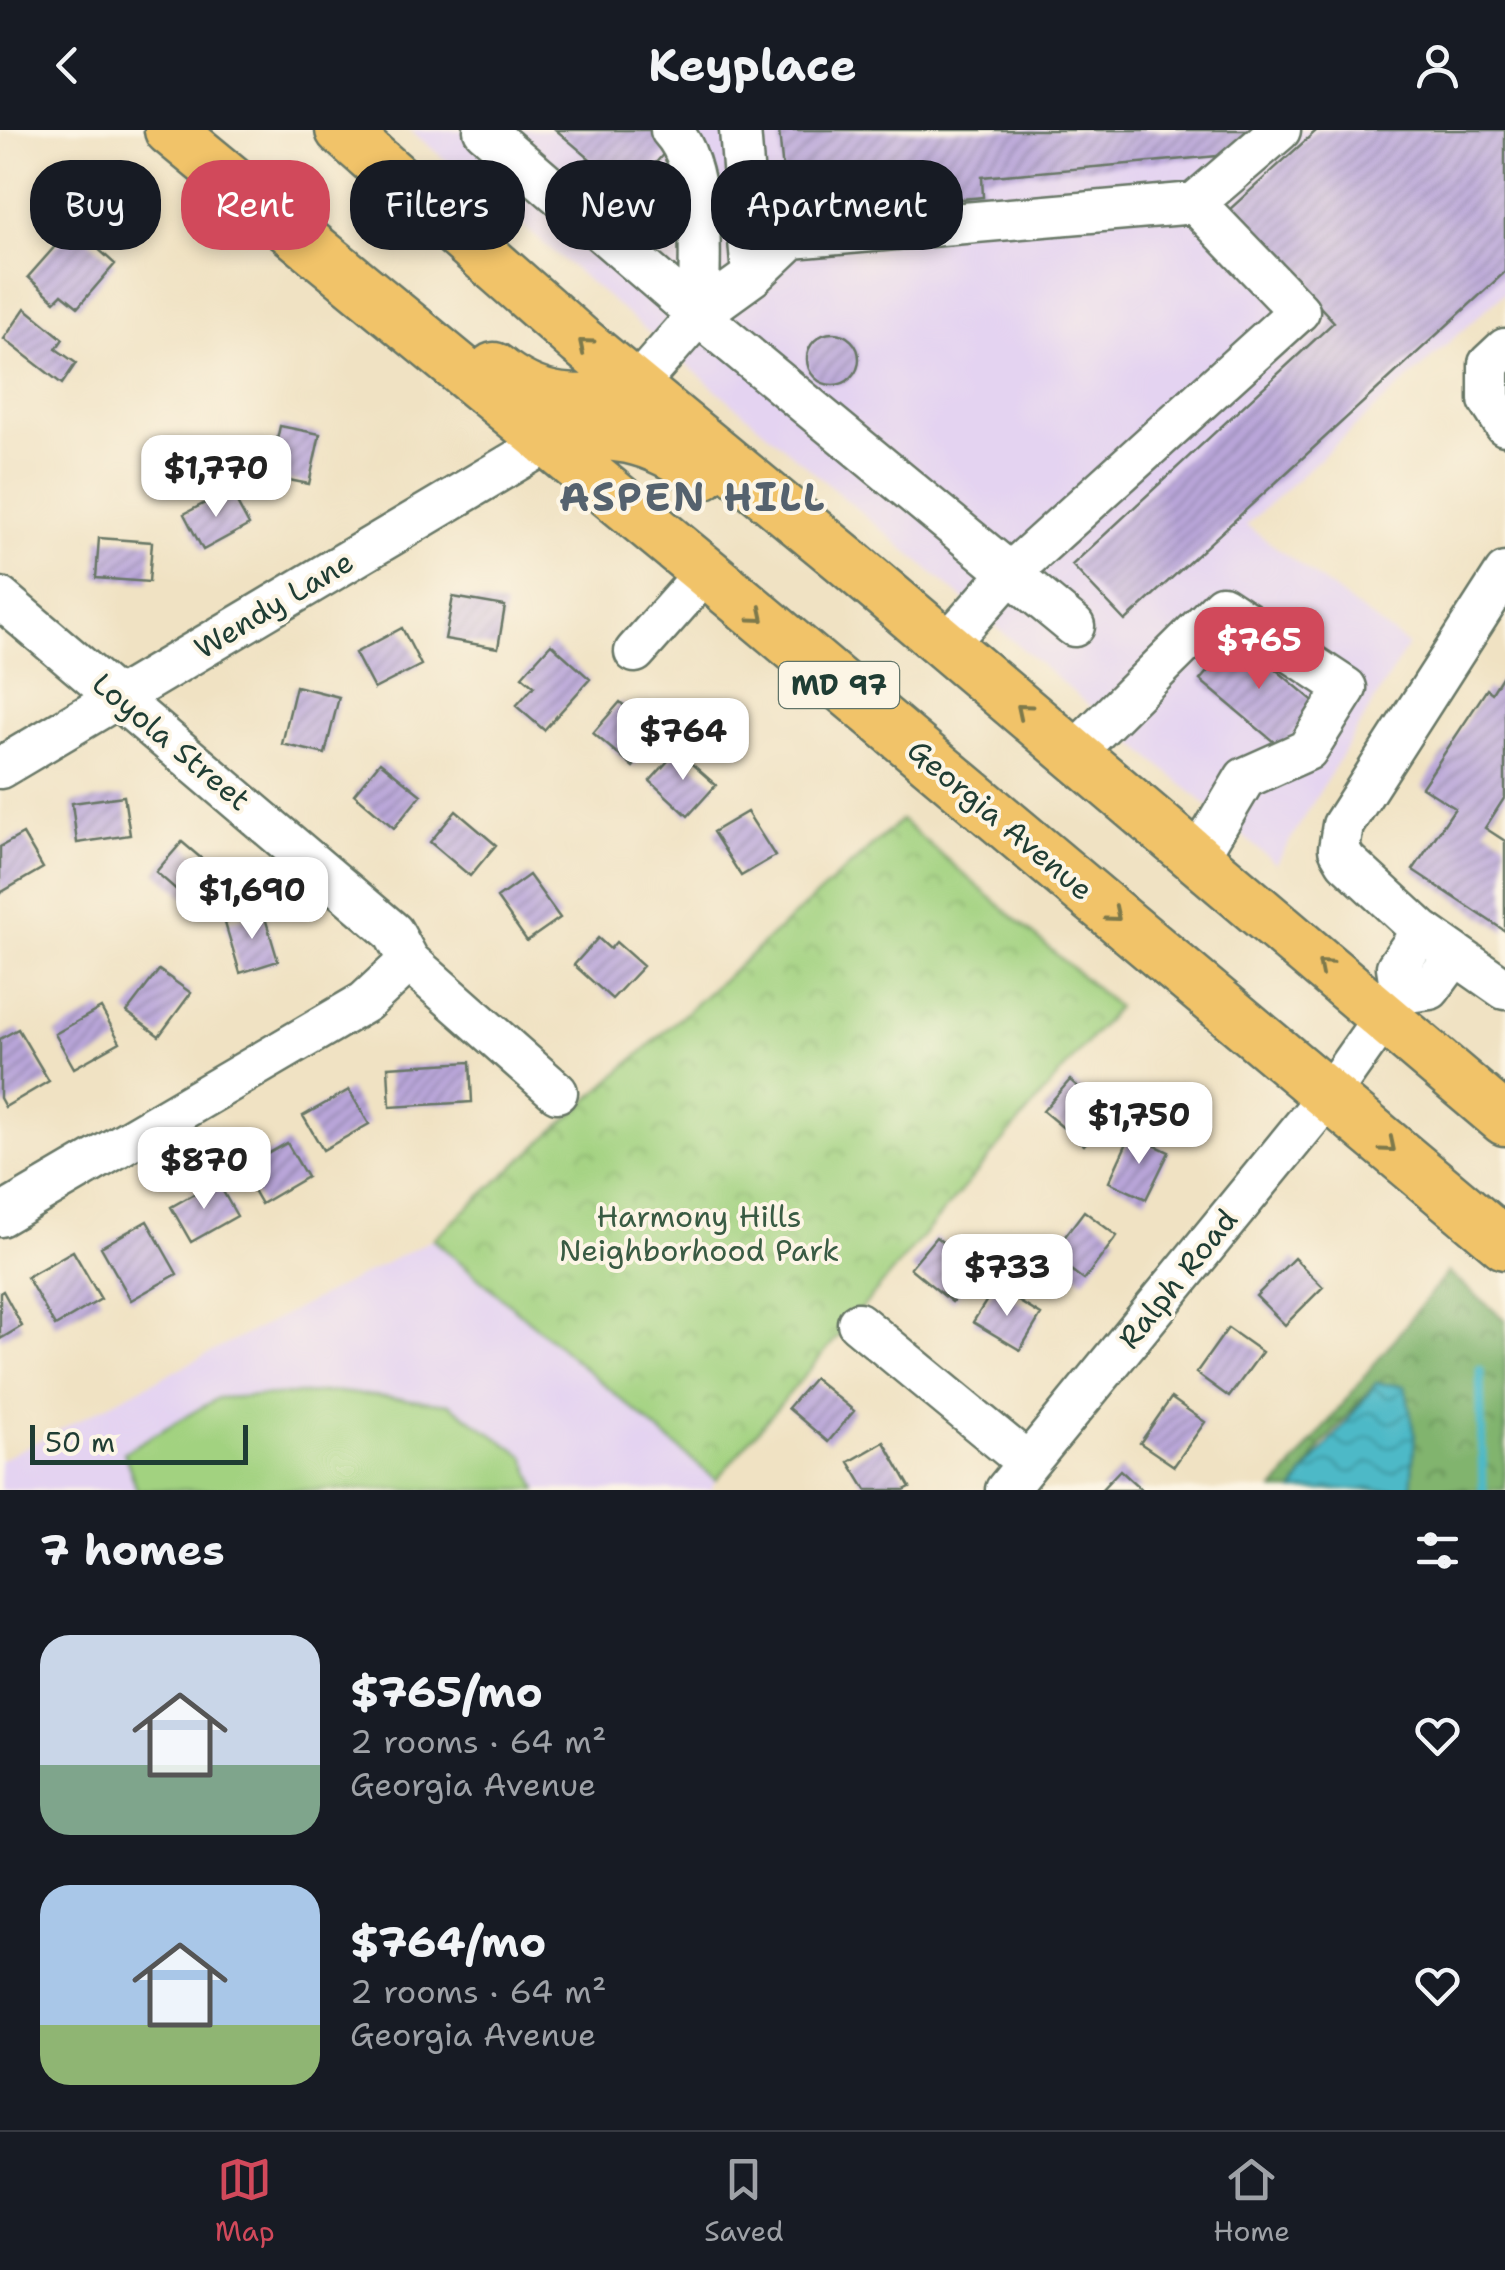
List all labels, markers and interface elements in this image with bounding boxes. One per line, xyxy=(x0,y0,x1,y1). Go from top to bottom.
text: Keyplace xyxy=(648,35,857,95)
icon: back xyxy=(40,38,95,93)
icon: person xyxy=(1410,38,1465,93)
chip: Buy xyxy=(30,160,161,250)
chip: Rent xyxy=(181,160,330,250)
chip: Filters xyxy=(350,160,525,250)
chip: New xyxy=(545,160,691,250)
chip: Apartment xyxy=(711,160,963,250)
one-way arrow xyxy=(579,339,597,357)
pin: $1,770 xyxy=(135,435,297,520)
text: $1,770 xyxy=(163,446,269,489)
district label: ASPEN HILL xyxy=(559,470,827,524)
street label: Wendy Lane xyxy=(187,541,361,668)
one-way arrow xyxy=(746,604,764,622)
pin: $765 xyxy=(1200,607,1318,692)
text: $765 xyxy=(1216,618,1302,661)
road number: MD 97 xyxy=(779,662,899,708)
street label: Loyola Street xyxy=(84,663,259,820)
pin: $764 xyxy=(624,698,742,783)
one-way arrow xyxy=(1017,704,1035,722)
text: $764 xyxy=(639,709,727,752)
street label: Georgia Avenue xyxy=(899,730,1102,909)
pin: $1,690 xyxy=(171,857,333,942)
text: $1,690 xyxy=(198,868,306,911)
one-way arrow xyxy=(1102,903,1120,921)
one-way arrow xyxy=(1317,960,1336,978)
pin: $1,750 xyxy=(1058,1082,1220,1167)
text: $1,750 xyxy=(1087,1093,1191,1136)
pin: $870 xyxy=(145,1127,263,1212)
one-way arrow xyxy=(1378,1135,1396,1153)
text: $870 xyxy=(160,1138,248,1181)
park label: Harmony Hills Neighborhood Park xyxy=(559,1196,839,1271)
street label: Ralph Road xyxy=(1109,1200,1247,1357)
pin: $733 xyxy=(948,1234,1066,1319)
text: $733 xyxy=(964,1245,1050,1288)
scale bar xyxy=(30,1420,248,1464)
text: 50 m xyxy=(45,1423,115,1461)
text: 7 homes xyxy=(40,1522,225,1578)
icon: filters xyxy=(1410,1523,1465,1578)
text: $765/mo xyxy=(350,1664,543,1720)
icon: home xyxy=(120,1675,240,1795)
icon: heart xyxy=(1410,1708,1465,1763)
text: 2 rooms · 64 m² xyxy=(350,1720,606,1763)
text: Georgia Avenue xyxy=(350,1763,596,1806)
text: $764/mo xyxy=(350,1914,546,1970)
icon: home xyxy=(120,1925,240,2045)
icon: heart xyxy=(1410,1958,1465,2013)
text: 2 rooms · 64 m² xyxy=(350,1970,606,2013)
text: Georgia Avenue xyxy=(350,2013,596,2056)
tab: Map xyxy=(215,2152,275,2250)
tab: Saved xyxy=(704,2152,784,2250)
tab: Home xyxy=(1213,2152,1290,2250)

